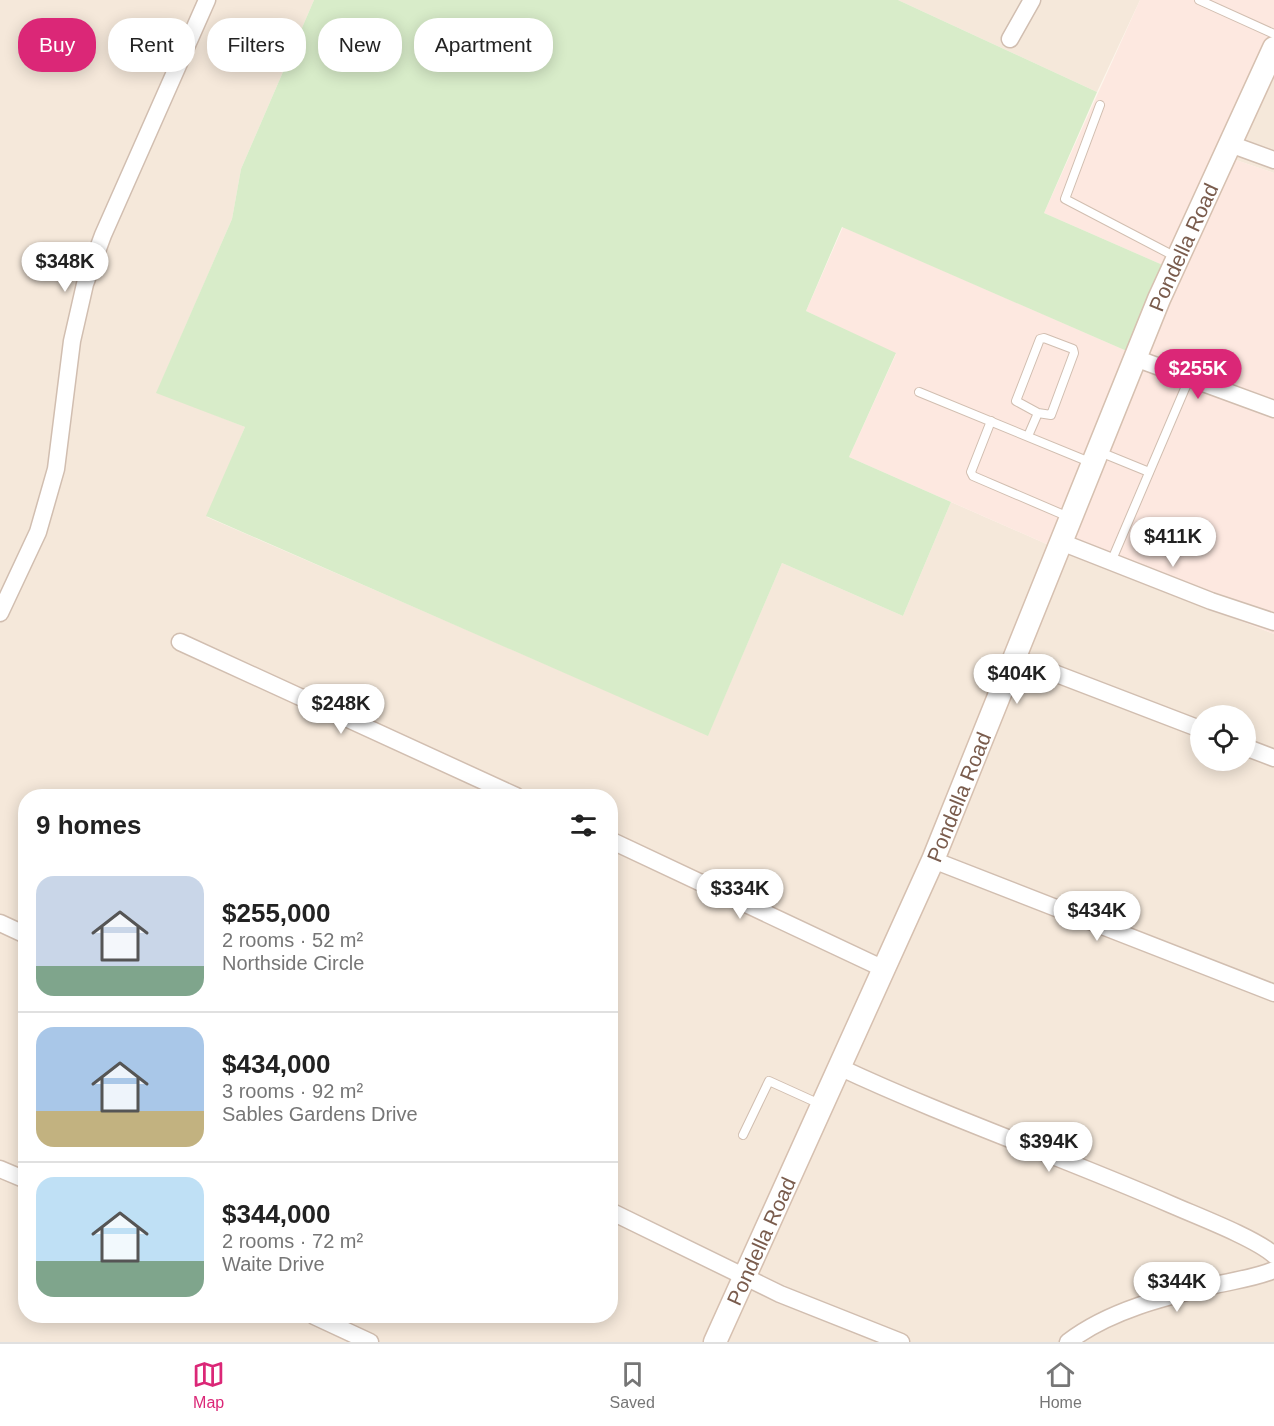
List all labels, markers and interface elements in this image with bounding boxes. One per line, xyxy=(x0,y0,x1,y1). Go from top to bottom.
chip: Buy xyxy=(18,18,96,72)
chip: Rent xyxy=(108,18,195,72)
chip: Filters xyxy=(207,18,306,72)
chip: New xyxy=(318,18,402,72)
chip: Apartment xyxy=(414,18,553,72)
street label: Pondella Road xyxy=(1144,180,1222,314)
pin: $348K xyxy=(23,242,107,293)
text: $348K xyxy=(36,250,94,272)
pin: $255K xyxy=(1156,349,1240,400)
text: $255K xyxy=(1169,357,1227,379)
pin: $411K xyxy=(1131,517,1215,568)
text: $411K xyxy=(1144,525,1202,547)
pin: $404K xyxy=(975,654,1059,705)
text: $404K xyxy=(988,662,1046,684)
pin: $248K xyxy=(299,684,383,735)
text: $248K xyxy=(312,692,370,714)
map controls xyxy=(1190,705,1256,771)
button: locate xyxy=(1190,705,1256,771)
street label: Pondella Road xyxy=(922,729,995,865)
icon: filters xyxy=(567,809,600,842)
text: 9 homes xyxy=(36,810,142,840)
pin: $334K xyxy=(698,869,782,920)
text: $334K xyxy=(711,877,769,899)
pin: $434K xyxy=(1055,891,1139,942)
text: $255,000 xyxy=(222,898,330,928)
text: $434K xyxy=(1068,899,1126,921)
icon: home xyxy=(84,900,156,972)
text: 2 rooms · 52 m² xyxy=(222,929,363,951)
text: Northside Circle xyxy=(222,952,364,974)
text: $434,000 xyxy=(222,1049,330,1079)
icon: home xyxy=(84,1051,156,1123)
text: 3 rooms · 92 m² xyxy=(222,1080,363,1102)
text: Sables Gardens Drive xyxy=(222,1103,418,1125)
pin: $394K xyxy=(1007,1122,1091,1173)
text: $394K xyxy=(1020,1130,1078,1152)
street label: Pondella Road xyxy=(722,1173,800,1308)
text: $344,000 xyxy=(222,1199,330,1229)
icon: home xyxy=(84,1201,156,1273)
text: 2 rooms · 72 m² xyxy=(222,1230,363,1252)
text: Waite Drive xyxy=(222,1253,325,1275)
pin: $344K xyxy=(1135,1262,1219,1313)
text: $344K xyxy=(1148,1270,1206,1292)
tab: Map xyxy=(192,1358,225,1412)
tab: Saved xyxy=(609,1358,655,1412)
tab: Home xyxy=(1039,1358,1082,1412)

